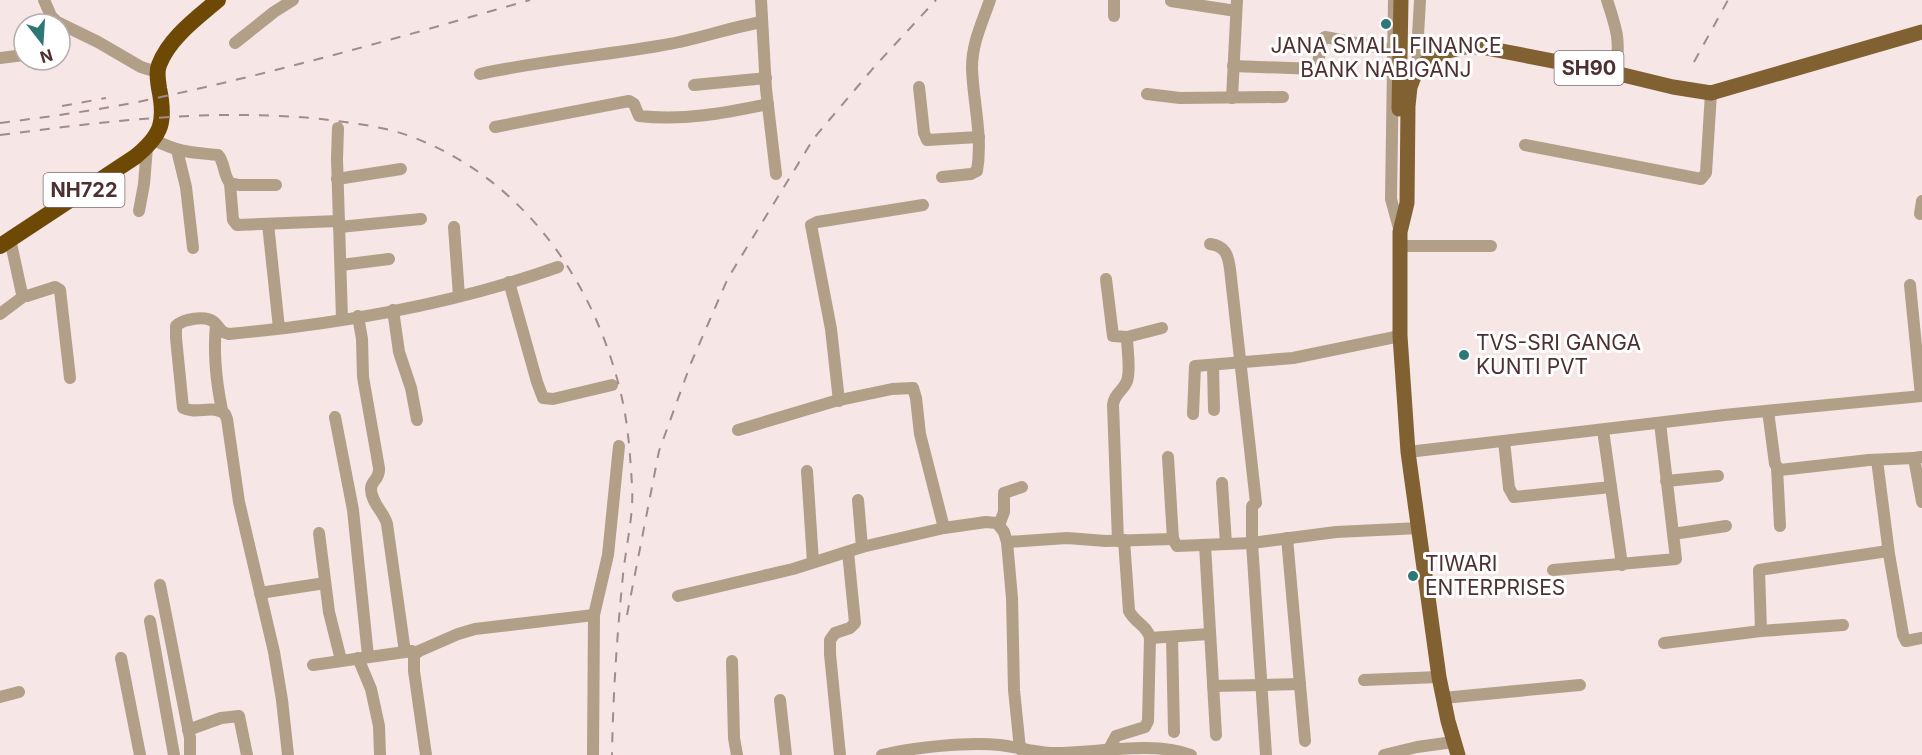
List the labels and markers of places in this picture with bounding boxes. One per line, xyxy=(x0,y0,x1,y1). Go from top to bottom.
marker: JANA SMALL FINANCE BANK NABIGANJ xyxy=(1379,17,1393,31)
place label: JANA SMALL FINANCE BANK NABIGANJ xyxy=(1271,33,1502,82)
place label: TVS-SRI GANGA KUNTI PVT xyxy=(1476,330,1641,379)
marker: TVS-SRI GANGA KUNTI PVT xyxy=(1457,348,1471,362)
place label: TIWARI ENTERPRISES xyxy=(1425,551,1565,600)
marker: TIWARI ENTERPRISES xyxy=(1406,569,1420,583)

